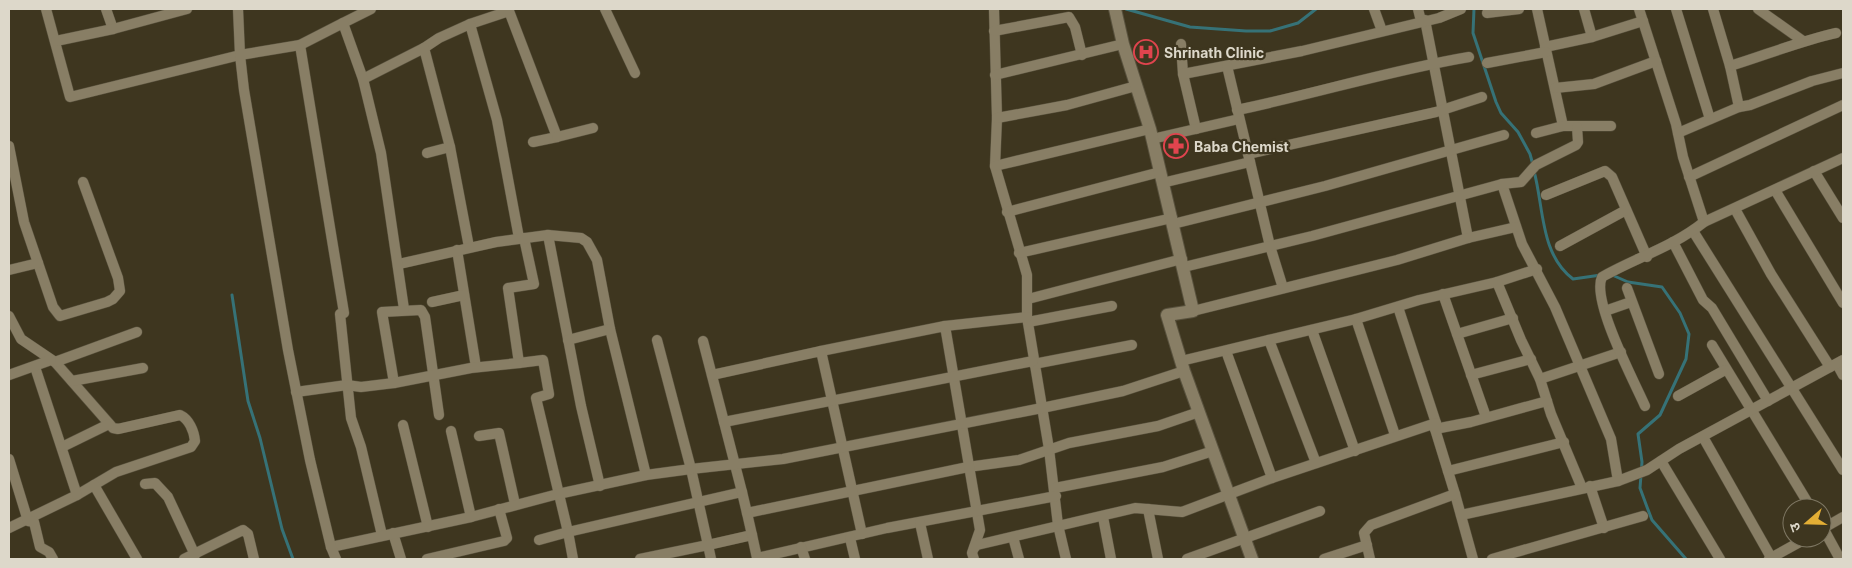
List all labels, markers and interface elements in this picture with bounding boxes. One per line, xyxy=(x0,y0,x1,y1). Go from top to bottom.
hospital icon: Shrinath Clinic xyxy=(1133,39,1159,65)
place label: Shrinath Clinic xyxy=(1164,44,1264,61)
pharmacy icon: Baba Chemist xyxy=(1163,133,1189,159)
place label: Baba Chemist xyxy=(1194,138,1289,155)
north arrow xyxy=(1782,498,1832,548)
text: उ xyxy=(1785,520,1804,534)

